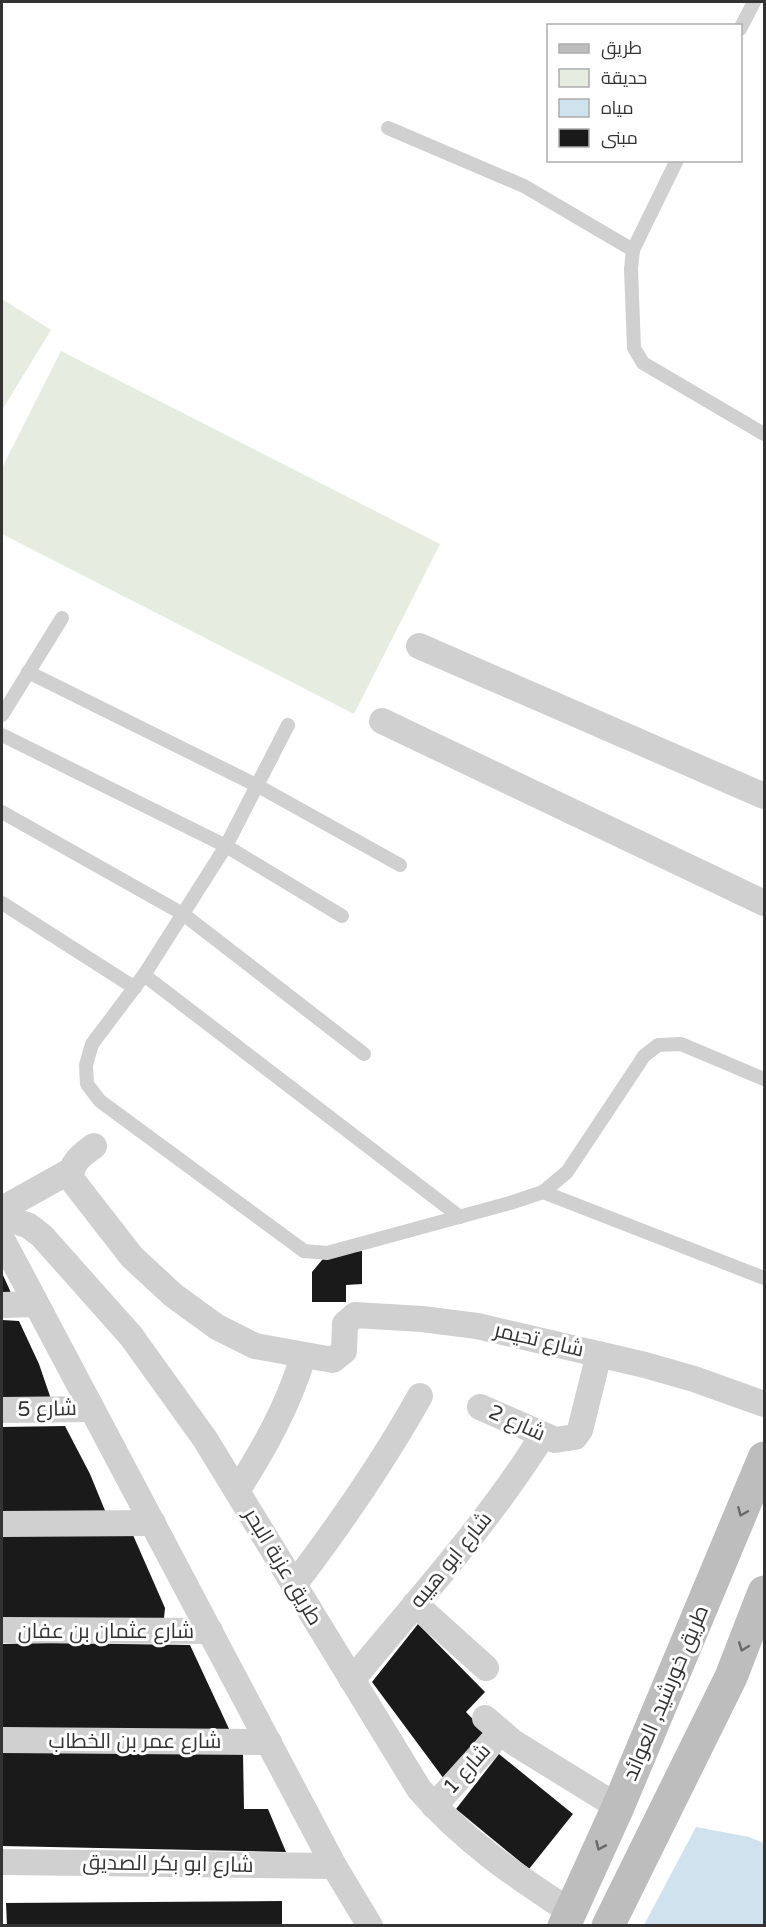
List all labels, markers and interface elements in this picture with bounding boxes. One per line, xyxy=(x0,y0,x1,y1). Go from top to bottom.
legend xyxy=(547,24,742,162)
text: طريق xyxy=(601,37,642,60)
text: حديقة xyxy=(601,67,647,89)
text: مياه xyxy=(601,97,634,119)
text: مبنى xyxy=(601,127,638,149)
street label: شارع تحيمر xyxy=(491,1317,586,1363)
street label: شارع 5 xyxy=(17,1396,77,1423)
street label: شارع 2 xyxy=(484,1400,549,1447)
street label: طريق عزبة البحر xyxy=(238,1503,328,1630)
one-way arrow xyxy=(737,1505,749,1516)
street label: شارع ابو هيبه xyxy=(405,1507,498,1614)
street label: طريق خورشيد, العوائد xyxy=(618,1602,714,1784)
street label: شارع عثمان بن عفان xyxy=(18,1619,194,1645)
one-way arrow xyxy=(738,1641,750,1652)
street label: شارع عمر بن الخطاب xyxy=(49,1729,221,1755)
street label: شارع 1 xyxy=(438,1739,497,1800)
one-way arrow xyxy=(596,1840,608,1851)
street label: شارع ابو بكر الصديق xyxy=(82,1850,254,1879)

